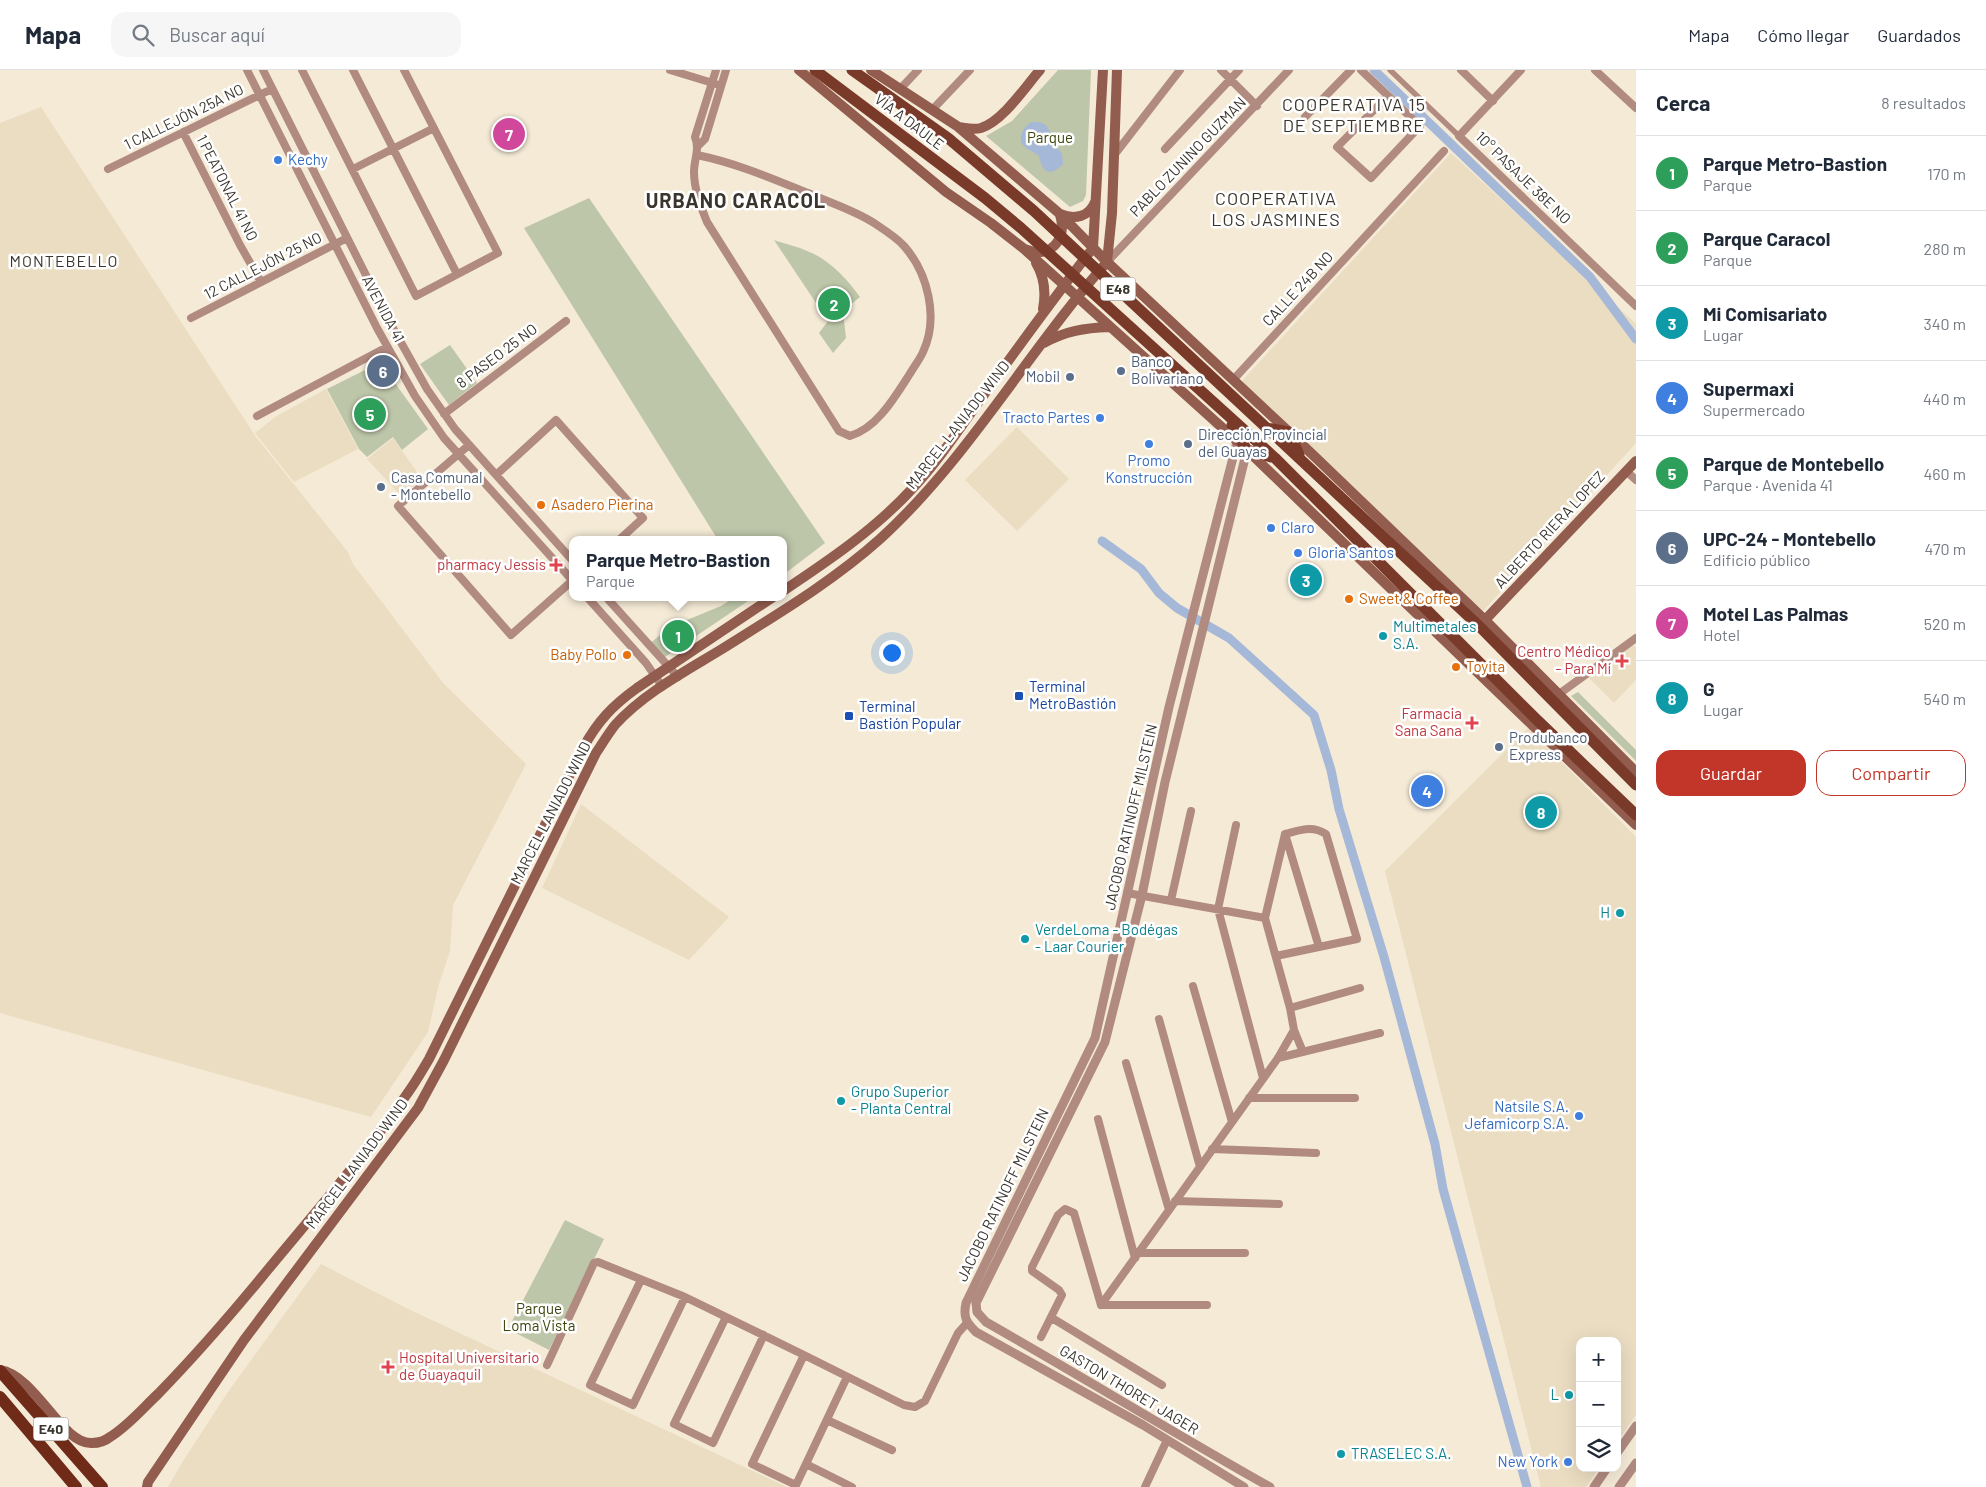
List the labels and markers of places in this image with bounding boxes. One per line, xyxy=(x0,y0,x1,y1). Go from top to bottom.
pin: 7 xyxy=(493,115,525,153)
place label: Kechy xyxy=(288,150,328,168)
marker: Kechy xyxy=(272,154,284,166)
pin: 2 xyxy=(818,285,850,323)
pin: 6 xyxy=(367,352,399,390)
place label: Banco Bolivariano xyxy=(1131,352,1204,387)
marker: Banco Bolivariano xyxy=(1115,365,1127,377)
place label: Mobil xyxy=(1026,367,1060,385)
marker: Mobil xyxy=(1064,371,1076,383)
pin: 5 xyxy=(354,395,386,433)
place label: Tracto Partes xyxy=(1002,408,1090,426)
marker: Tracto Partes xyxy=(1094,412,1106,424)
place label: Dirección Provincial del Guayas xyxy=(1198,425,1327,460)
marker: Promo Konstrucción xyxy=(1143,438,1155,450)
marker: Dirección Provincial del Guayas xyxy=(1182,438,1194,450)
place label: Promo Konstrucción xyxy=(1106,451,1192,486)
place label: Casa Comunal - Montebello xyxy=(391,468,482,503)
marker: Casa Comunal - Montebello xyxy=(375,481,387,493)
place label: Asadero Pierina xyxy=(551,495,653,513)
marker: Asadero Pierina xyxy=(535,499,547,511)
place label: Claro xyxy=(1281,518,1315,536)
marker: Claro xyxy=(1265,522,1277,534)
place label: Gloria Santos xyxy=(1308,543,1394,561)
marker: Gloria Santos xyxy=(1292,547,1304,559)
place label: pharmacy Jessis xyxy=(437,555,546,573)
marker: pharmacy Jessis xyxy=(550,559,562,571)
pin: 3 xyxy=(1290,561,1322,599)
place label: Sweet & Coffee xyxy=(1359,589,1459,607)
marker: Sweet & Coffee xyxy=(1343,593,1355,605)
pin: 1 xyxy=(662,617,694,655)
place label: Multimetales S.A. xyxy=(1393,617,1476,652)
marker: Multimetales S.A. xyxy=(1377,630,1389,642)
place label: Centro Médico - Para Mí xyxy=(1517,642,1611,677)
place label: Baby Pollo xyxy=(550,645,617,663)
marker: Baby Pollo xyxy=(621,649,633,661)
marker: Centro Médico - Para Mí xyxy=(1615,654,1629,668)
place label: Toyita xyxy=(1466,657,1505,675)
marker: Toyita xyxy=(1450,661,1462,673)
place label: Terminal MetroBastión xyxy=(1029,677,1116,712)
marker: Terminal MetroBastión xyxy=(1013,690,1025,702)
place label: Terminal Bastión Popular xyxy=(859,697,962,732)
place label: Farmacia Sana Sana xyxy=(1395,704,1462,739)
marker: Terminal Bastión Popular xyxy=(843,710,855,722)
marker: Farmacia Sana Sana xyxy=(1466,717,1478,729)
place label: Produbanco Express xyxy=(1509,728,1587,763)
marker: Produbanco Express xyxy=(1493,741,1505,753)
pin: 4 xyxy=(1411,772,1443,810)
pin: 8 xyxy=(1525,793,1557,831)
place label: H xyxy=(1600,903,1610,921)
marker: H xyxy=(1614,907,1626,919)
place label: VerdeLoma - Bodégas - Laar Courier xyxy=(1035,920,1178,955)
marker: VerdeLoma - Bodégas - Laar Courier xyxy=(1019,933,1031,945)
place label: Grupo Superior - Planta Central xyxy=(851,1082,951,1117)
marker: Grupo Superior - Planta Central xyxy=(835,1095,847,1107)
place label: Natsile S.A. Jefamicorp S.A. xyxy=(1465,1097,1569,1132)
marker: Natsile S.A. Jefamicorp S.A. xyxy=(1573,1110,1585,1122)
place label: Hospital Universitario de Guayaquil xyxy=(399,1348,539,1383)
marker: Hospital Universitario de Guayaquil xyxy=(381,1360,395,1374)
place label: L xyxy=(1550,1385,1559,1403)
marker: L xyxy=(1563,1389,1575,1401)
place label: TRASELEC S.A. xyxy=(1351,1444,1451,1462)
marker: TRASELEC S.A. xyxy=(1335,1448,1347,1460)
place label: New York xyxy=(1498,1452,1558,1470)
marker: New York xyxy=(1562,1456,1574,1468)

